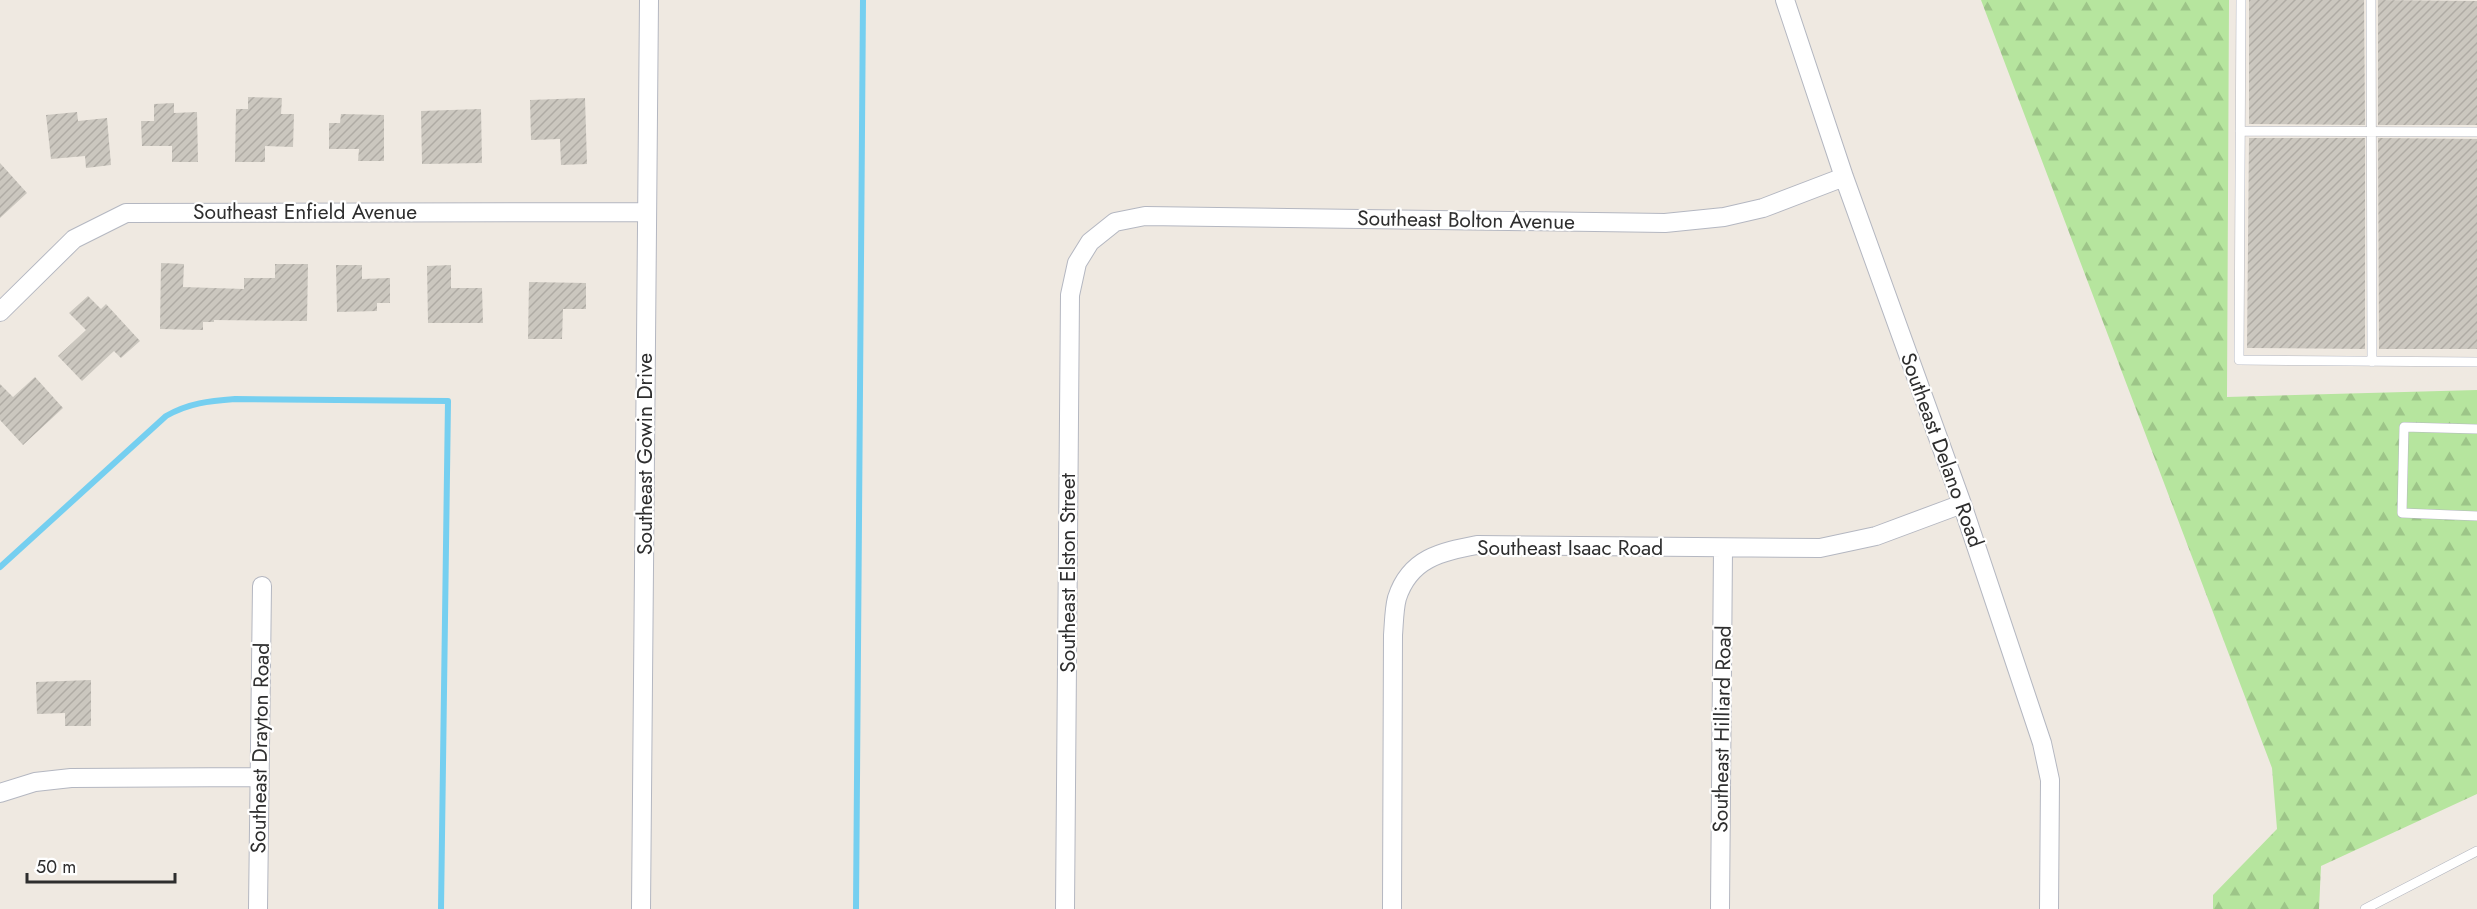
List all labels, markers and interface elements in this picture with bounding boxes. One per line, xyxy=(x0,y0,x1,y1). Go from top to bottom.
street label: Southeast Enfield Avenue xyxy=(193,197,417,227)
street label: Southeast Bolton Avenue xyxy=(1357,203,1575,237)
street label: Southeast Delano Road xyxy=(1893,349,1991,551)
street label: Southeast Gowin Drive xyxy=(630,353,660,555)
street label: Southeast Elston Street xyxy=(1053,473,1083,673)
street label: Southeast Isaac Road xyxy=(1477,533,1663,563)
street label: Southeast Hilliard Road xyxy=(1705,625,1739,833)
street label: Southeast Drayton Road xyxy=(243,642,277,854)
scale bar xyxy=(27,846,176,884)
text: 50 m xyxy=(36,854,76,880)

